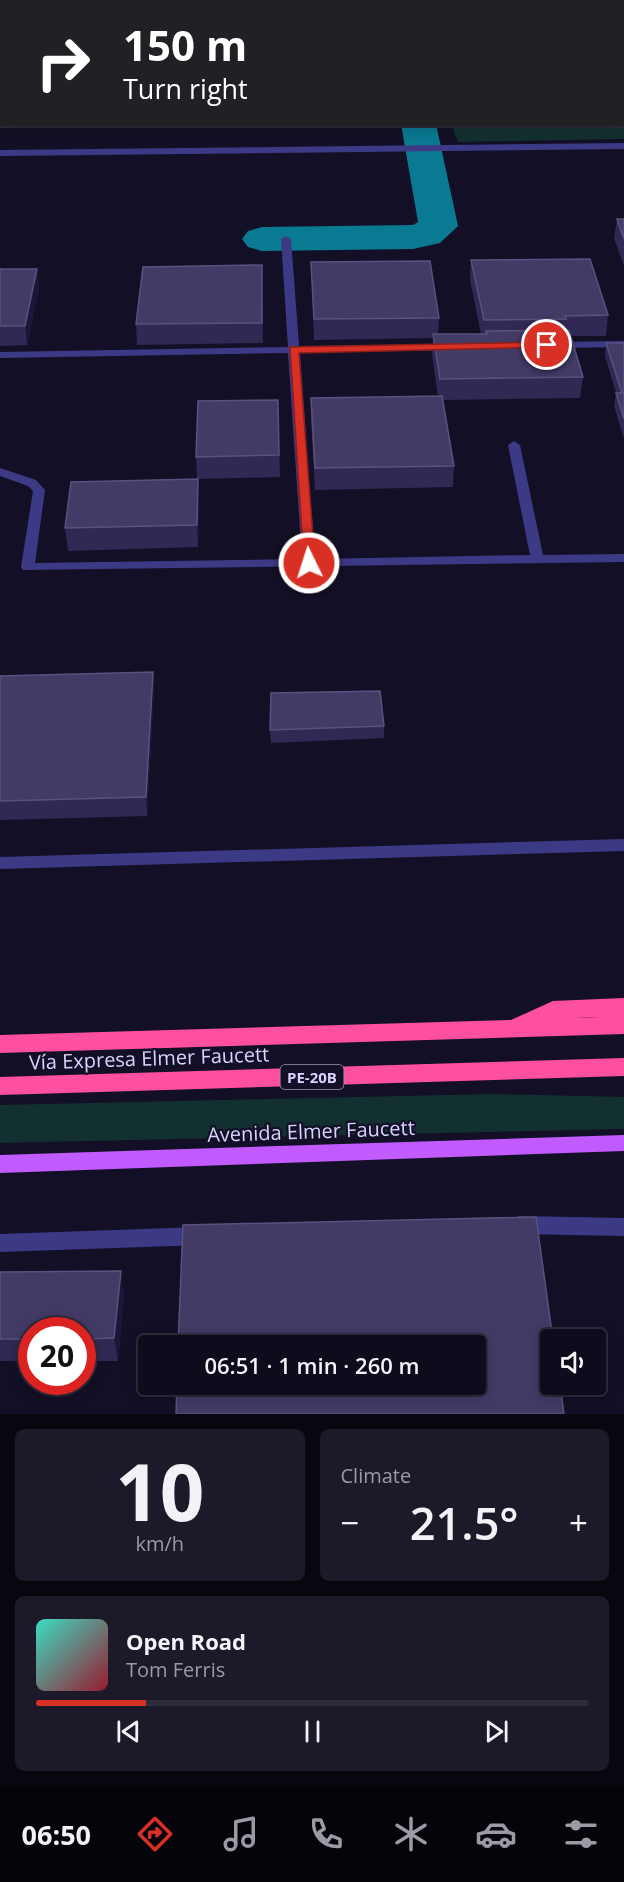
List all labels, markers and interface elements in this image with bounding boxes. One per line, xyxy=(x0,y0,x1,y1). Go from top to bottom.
text: 150 m xyxy=(123,16,247,73)
icon: right xyxy=(24,24,102,102)
text: Turn right xyxy=(123,70,248,107)
pin xyxy=(521,319,572,370)
icon: arrive xyxy=(530,328,563,361)
position arrow xyxy=(277,531,341,595)
street label: Vía Expresa Elmer Faucett xyxy=(28,1040,270,1076)
road number: PE-20B xyxy=(280,1065,344,1089)
street label: Avenida Elmer Faucett xyxy=(207,1114,415,1148)
speed limit sign: 20 xyxy=(18,1317,96,1395)
map controls xyxy=(540,1329,606,1395)
button: sound xyxy=(540,1329,606,1395)
text: 06:51 · 1 min · 260 m xyxy=(204,1350,420,1380)
text: 10 xyxy=(115,1438,204,1544)
text: Climate xyxy=(341,1462,411,1489)
text: 21.5° xyxy=(410,1492,519,1553)
text: − xyxy=(341,1500,359,1545)
text: + xyxy=(569,1500,588,1545)
text: km/h xyxy=(135,1530,184,1557)
text: Open Road xyxy=(126,1626,246,1656)
text: Tom Ferris xyxy=(126,1656,225,1683)
icon: previous xyxy=(112,1715,145,1748)
icon: pause xyxy=(296,1715,329,1748)
icon: next xyxy=(480,1715,513,1748)
icon: directions xyxy=(134,1813,176,1855)
icon: music xyxy=(220,1813,262,1855)
icon: phone xyxy=(305,1813,347,1855)
icon: climate xyxy=(390,1813,432,1855)
icon: car xyxy=(475,1813,517,1855)
icon: filters xyxy=(560,1813,602,1855)
text: 06:50 xyxy=(22,1816,91,1853)

